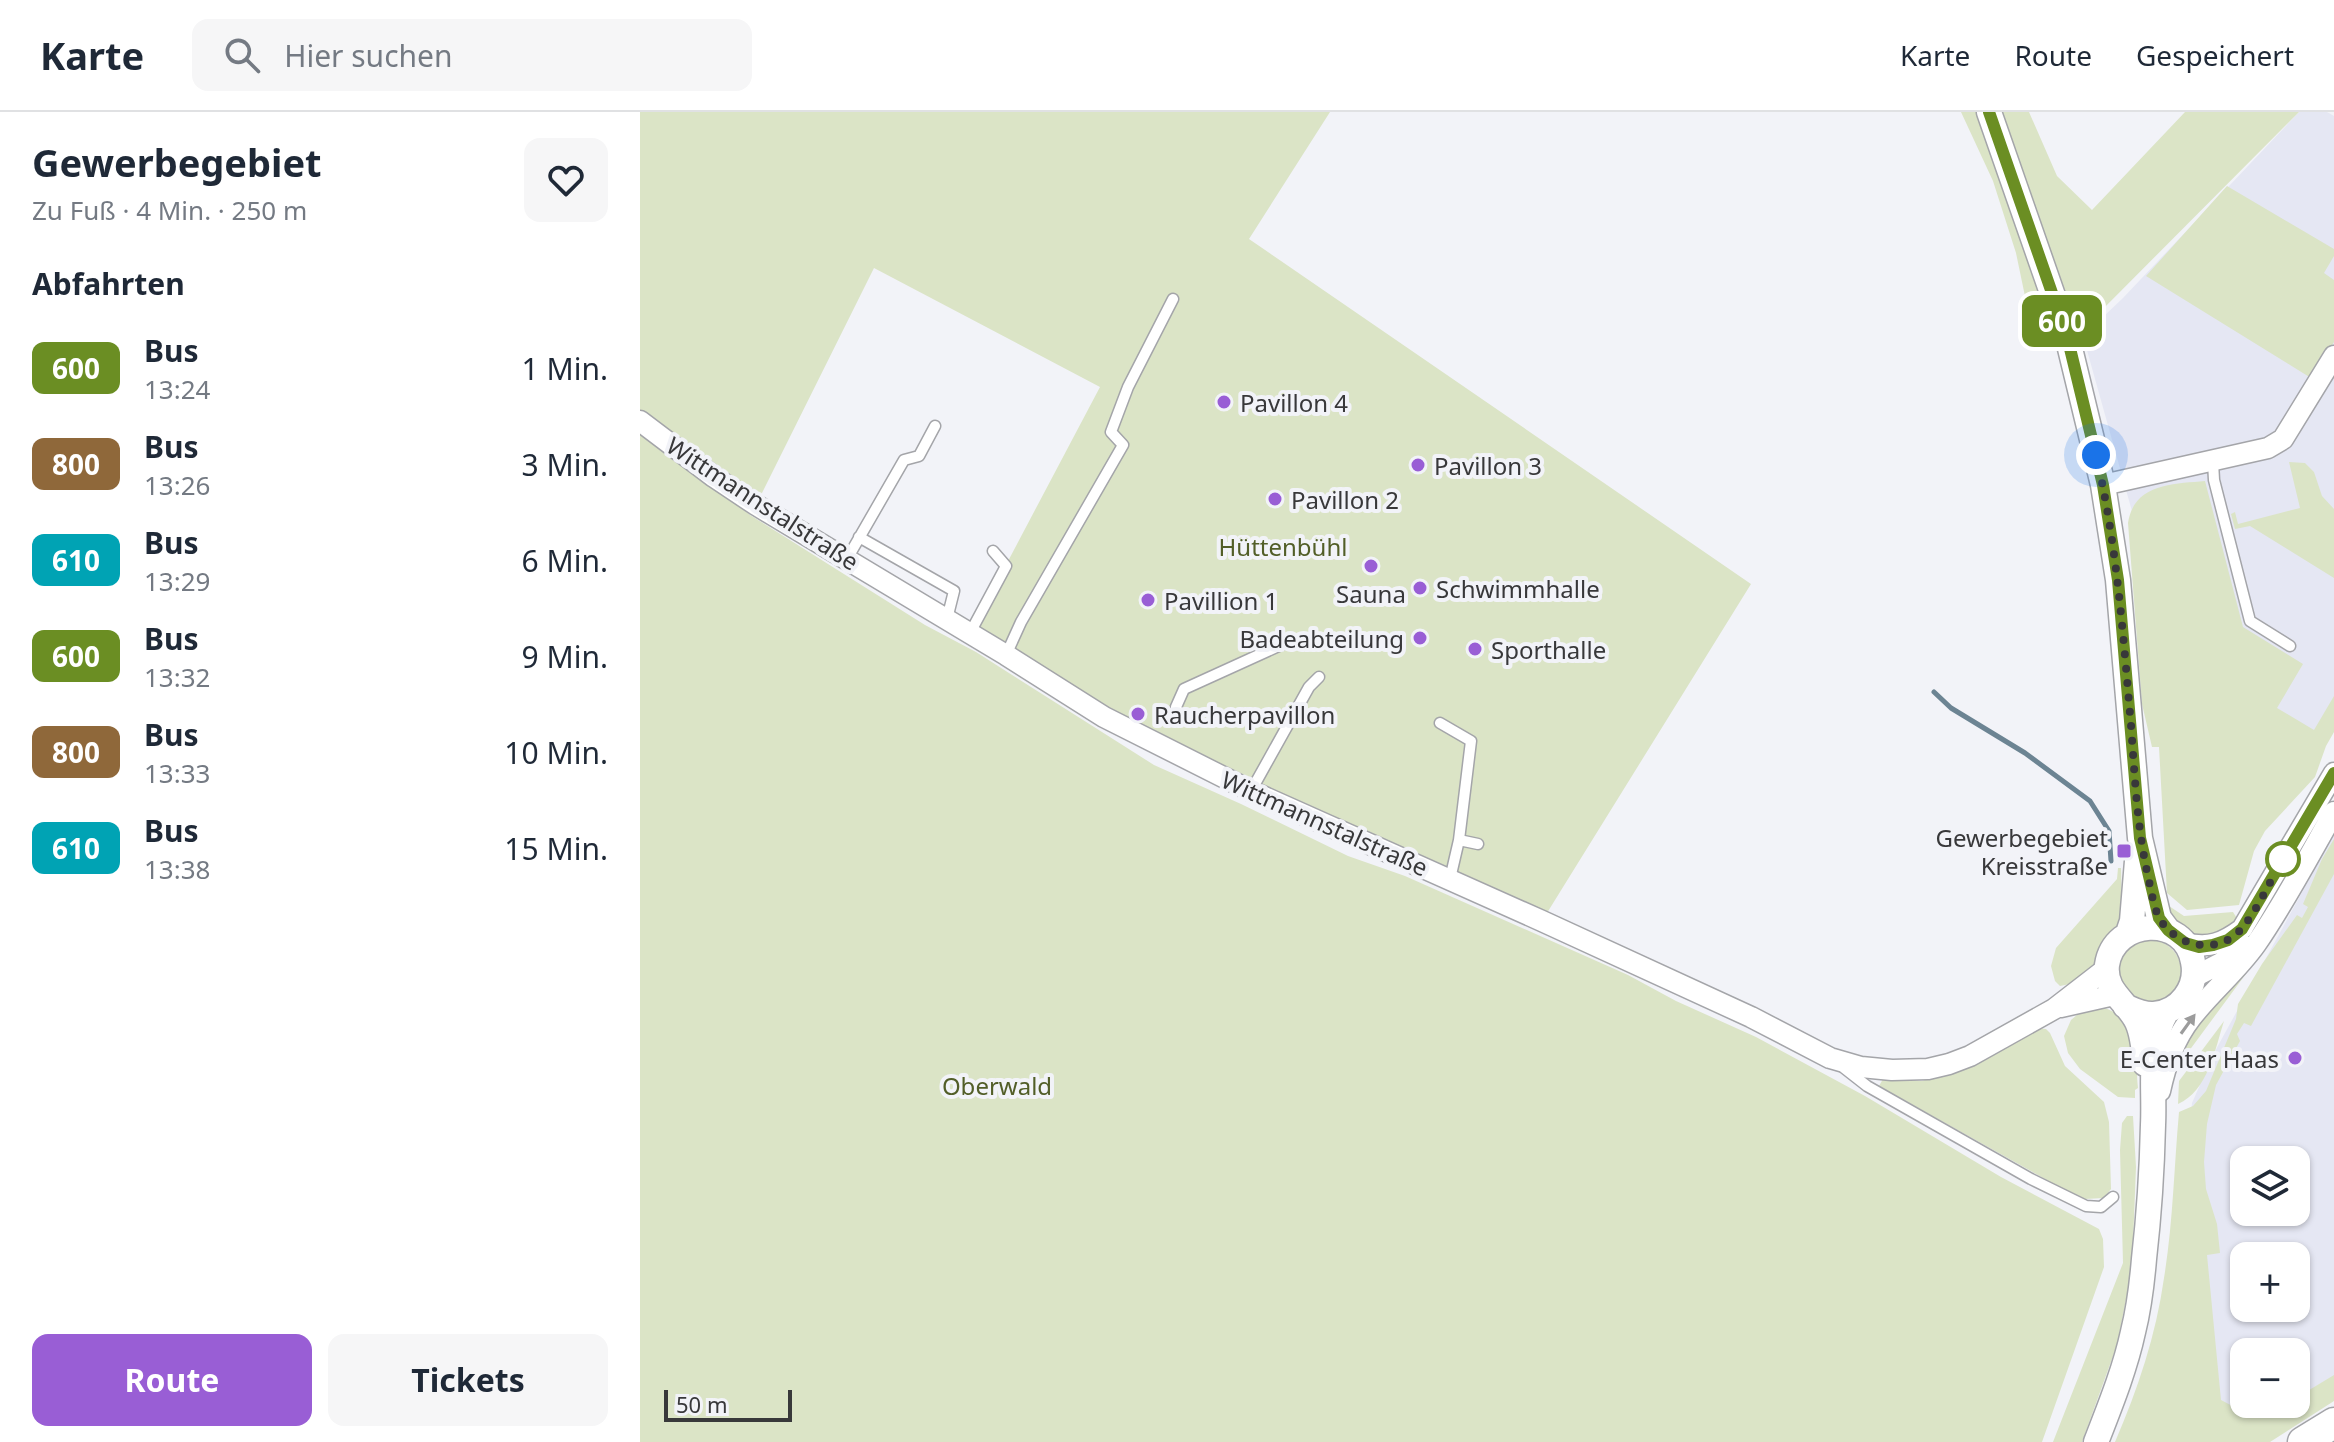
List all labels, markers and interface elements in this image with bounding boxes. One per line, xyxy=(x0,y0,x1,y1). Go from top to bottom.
search box xyxy=(192,19,752,91)
text: Karte xyxy=(40,29,144,81)
icon: search xyxy=(220,33,264,77)
text: Hier suchen xyxy=(284,35,453,76)
text: Karte xyxy=(1900,36,1970,74)
text: Route xyxy=(2014,36,2092,74)
text: Gespeichert xyxy=(2136,36,2294,74)
text: Gewerbegebiet xyxy=(32,136,322,188)
button: heart xyxy=(524,138,608,222)
text: Zu Fuß · 4 Min. · 250 m xyxy=(32,192,307,228)
text: Abfahrten xyxy=(32,263,185,304)
line badge: 600 xyxy=(2016,295,2108,347)
text: 600 xyxy=(2038,302,2086,340)
text: Bus xyxy=(144,330,199,371)
text: 1 Min. xyxy=(522,348,608,389)
text: 600 xyxy=(52,349,100,387)
text: 13:24 xyxy=(144,371,210,407)
place label: Pavillon 4 xyxy=(1240,386,1348,419)
marker: Pavillon 4 xyxy=(1215,393,1233,411)
text: Bus xyxy=(144,426,199,467)
street label: Wittmannstalstraße xyxy=(661,428,865,578)
your location xyxy=(2076,435,2116,475)
text: 3 Min. xyxy=(522,444,608,485)
text: 800 xyxy=(52,445,100,483)
place label: Pavillon 3 xyxy=(1434,449,1542,482)
marker: Pavillon 3 xyxy=(1409,456,1427,474)
text: 13:26 xyxy=(144,467,210,503)
place label: Pavillon 2 xyxy=(1291,483,1399,516)
marker: Pavillon 2 xyxy=(1266,490,1284,508)
text: Bus xyxy=(144,522,199,563)
park label: Hüttenbühl xyxy=(1219,530,1347,563)
text: 6 Min. xyxy=(522,540,608,581)
text: 610 xyxy=(52,541,100,579)
marker: Sauna xyxy=(1362,557,1380,575)
text: 13:29 xyxy=(144,563,210,599)
place label: Schwimmhalle xyxy=(1436,572,1600,605)
place label: Sauna xyxy=(1336,577,1406,610)
marker: Schwimmhalle xyxy=(1411,579,1429,597)
place label: Pavillion 1 xyxy=(1164,584,1278,617)
marker: Pavillion 1 xyxy=(1139,591,1157,609)
text: Bus xyxy=(144,618,199,659)
place label: Badeabteilung xyxy=(1239,622,1404,655)
marker: Badeabteilung xyxy=(1411,629,1429,647)
place label: Sporthalle xyxy=(1491,633,1606,666)
text: 9 Min. xyxy=(522,636,608,677)
text: 600 xyxy=(52,637,100,675)
marker: Sporthalle xyxy=(1466,640,1484,658)
text: 13:32 xyxy=(144,659,210,695)
place label: Raucherpavillon xyxy=(1154,698,1335,731)
marker: Raucherpavillon xyxy=(1129,705,1147,723)
text: Bus xyxy=(144,714,199,755)
text: 10 Min. xyxy=(504,732,608,773)
text: 800 xyxy=(52,733,100,771)
text: 13:33 xyxy=(144,755,210,791)
street label: Wittmannstalstraße xyxy=(1216,763,1434,883)
text: Bus xyxy=(144,810,199,851)
place label: Gewerbegebiet Kreisstraße xyxy=(1935,821,2108,882)
text: 15 Min. xyxy=(504,828,608,869)
text: 610 xyxy=(52,829,100,867)
marker: Gewerbegebiet Kreisstraße xyxy=(2115,842,2133,860)
unlabelled marker xyxy=(2266,842,2300,876)
text: 13:38 xyxy=(144,851,210,887)
one-way arrow xyxy=(2180,1013,2196,1034)
place label: E-Center Haas xyxy=(2120,1042,2279,1075)
marker: E-Center Haas xyxy=(2286,1049,2304,1067)
park label: Oberwald xyxy=(942,1069,1052,1102)
map controls xyxy=(2230,1146,2310,1418)
button: layers xyxy=(2230,1146,2310,1226)
button: + xyxy=(2230,1242,2310,1322)
button: Route xyxy=(32,1334,312,1426)
button: Tickets xyxy=(328,1334,608,1426)
button: − xyxy=(2230,1338,2310,1418)
scale bar xyxy=(664,1386,792,1422)
text: 50 m xyxy=(676,1389,727,1419)

